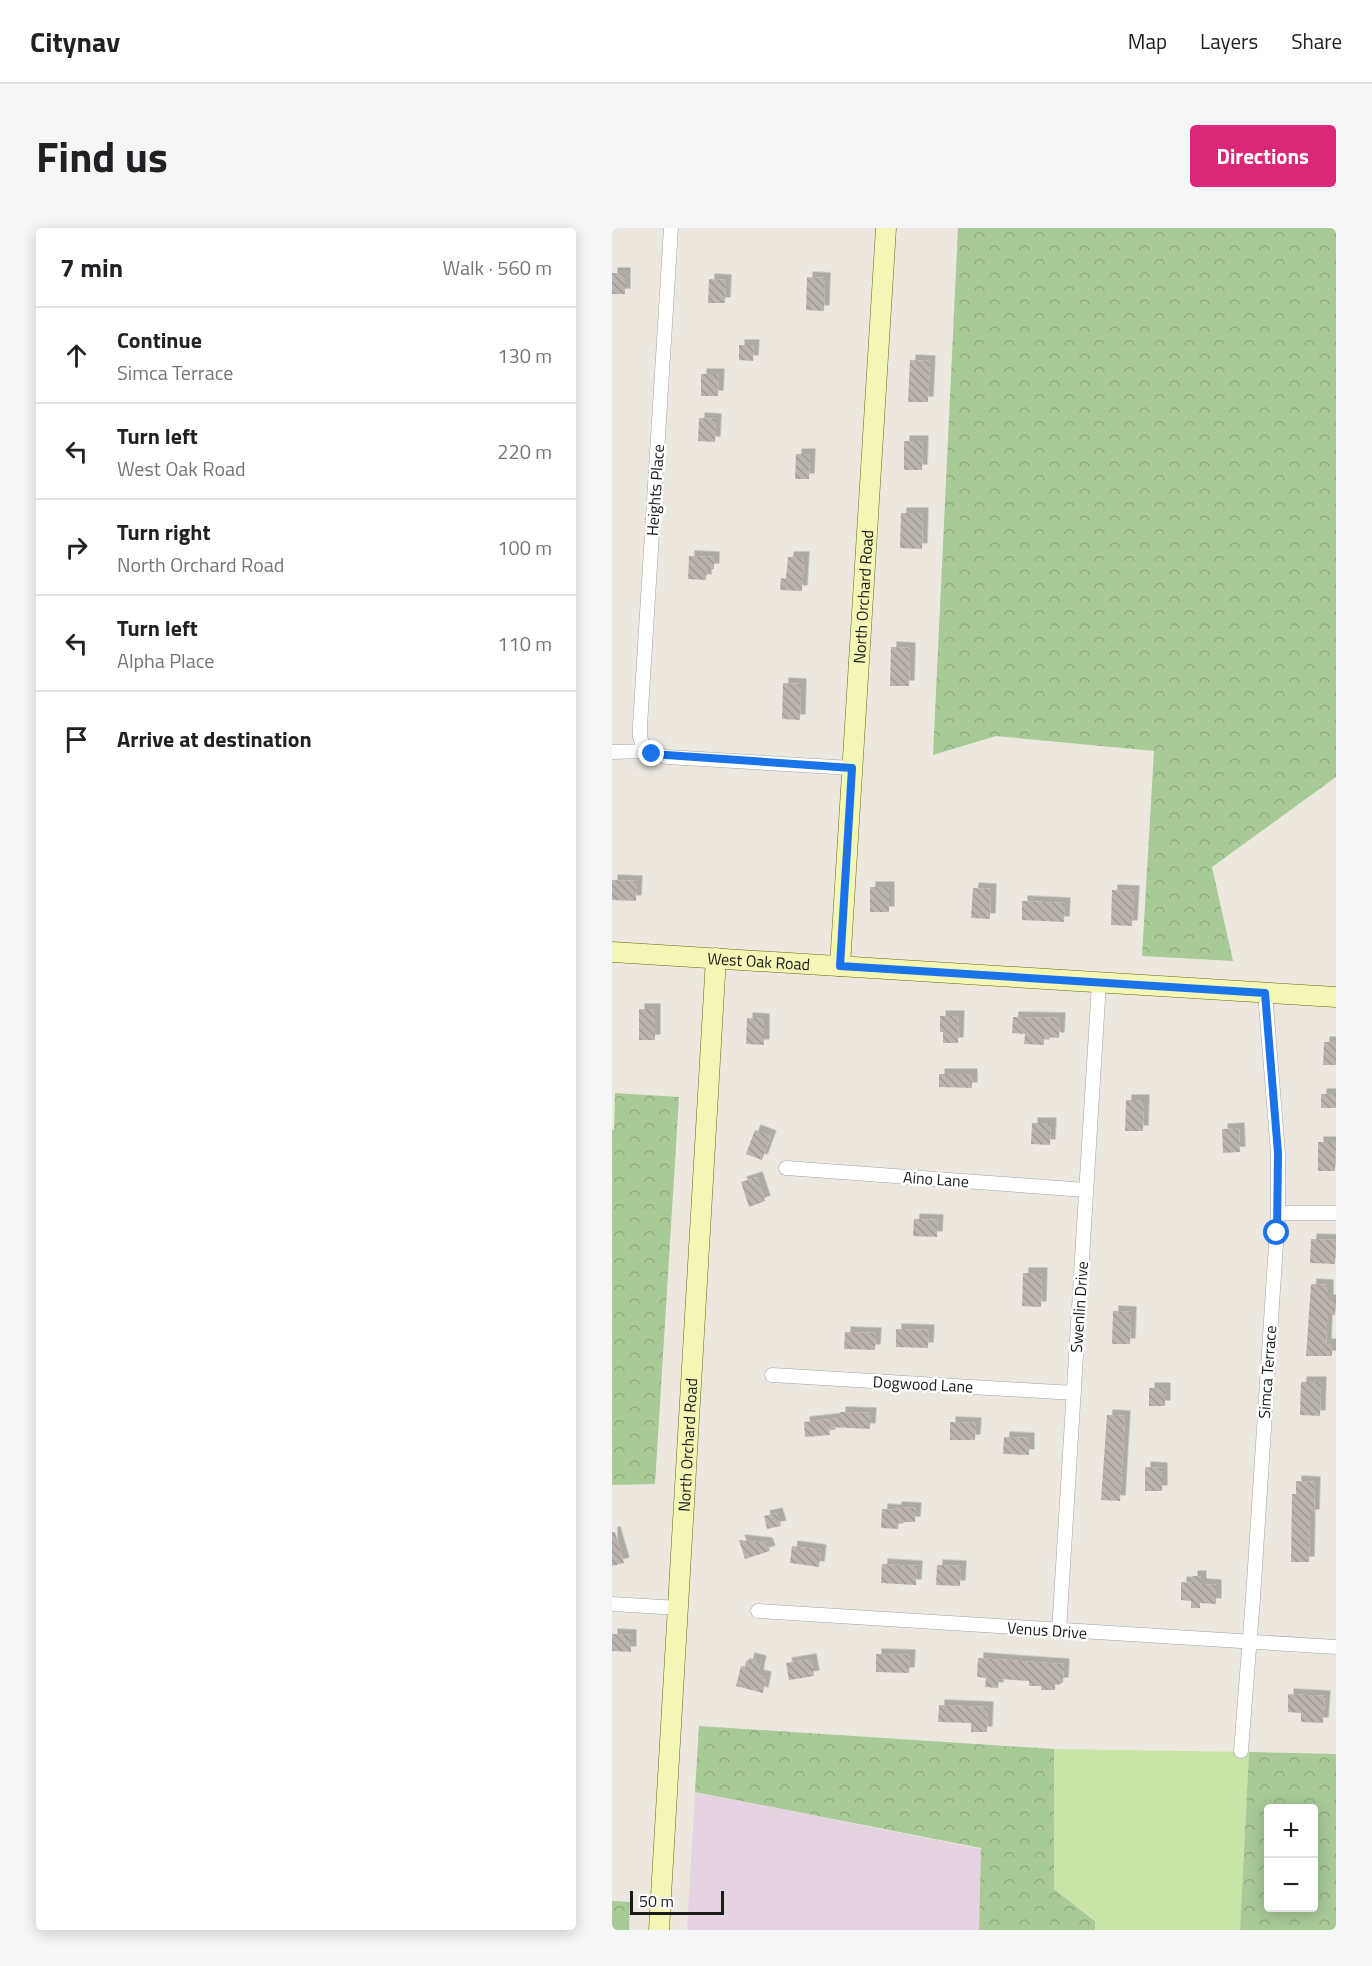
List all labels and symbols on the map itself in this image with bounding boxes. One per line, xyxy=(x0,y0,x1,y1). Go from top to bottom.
street label: Heights Place xyxy=(640,443,670,537)
street label: North Orchard Road xyxy=(847,529,879,664)
route end xyxy=(638,740,664,766)
street label: West Oak Road xyxy=(707,946,811,976)
street label: Aino Lane xyxy=(902,1165,970,1193)
route start xyxy=(1263,1219,1289,1245)
street label: Swenlin Drive xyxy=(1064,1260,1094,1354)
street label: Simca Terrace xyxy=(1252,1325,1282,1419)
street label: Dogwood Lane xyxy=(872,1369,974,1399)
street label: North Orchard Road xyxy=(672,1377,703,1512)
street label: Venus Drive xyxy=(1006,1615,1088,1645)
scale bar xyxy=(630,1888,724,1916)

